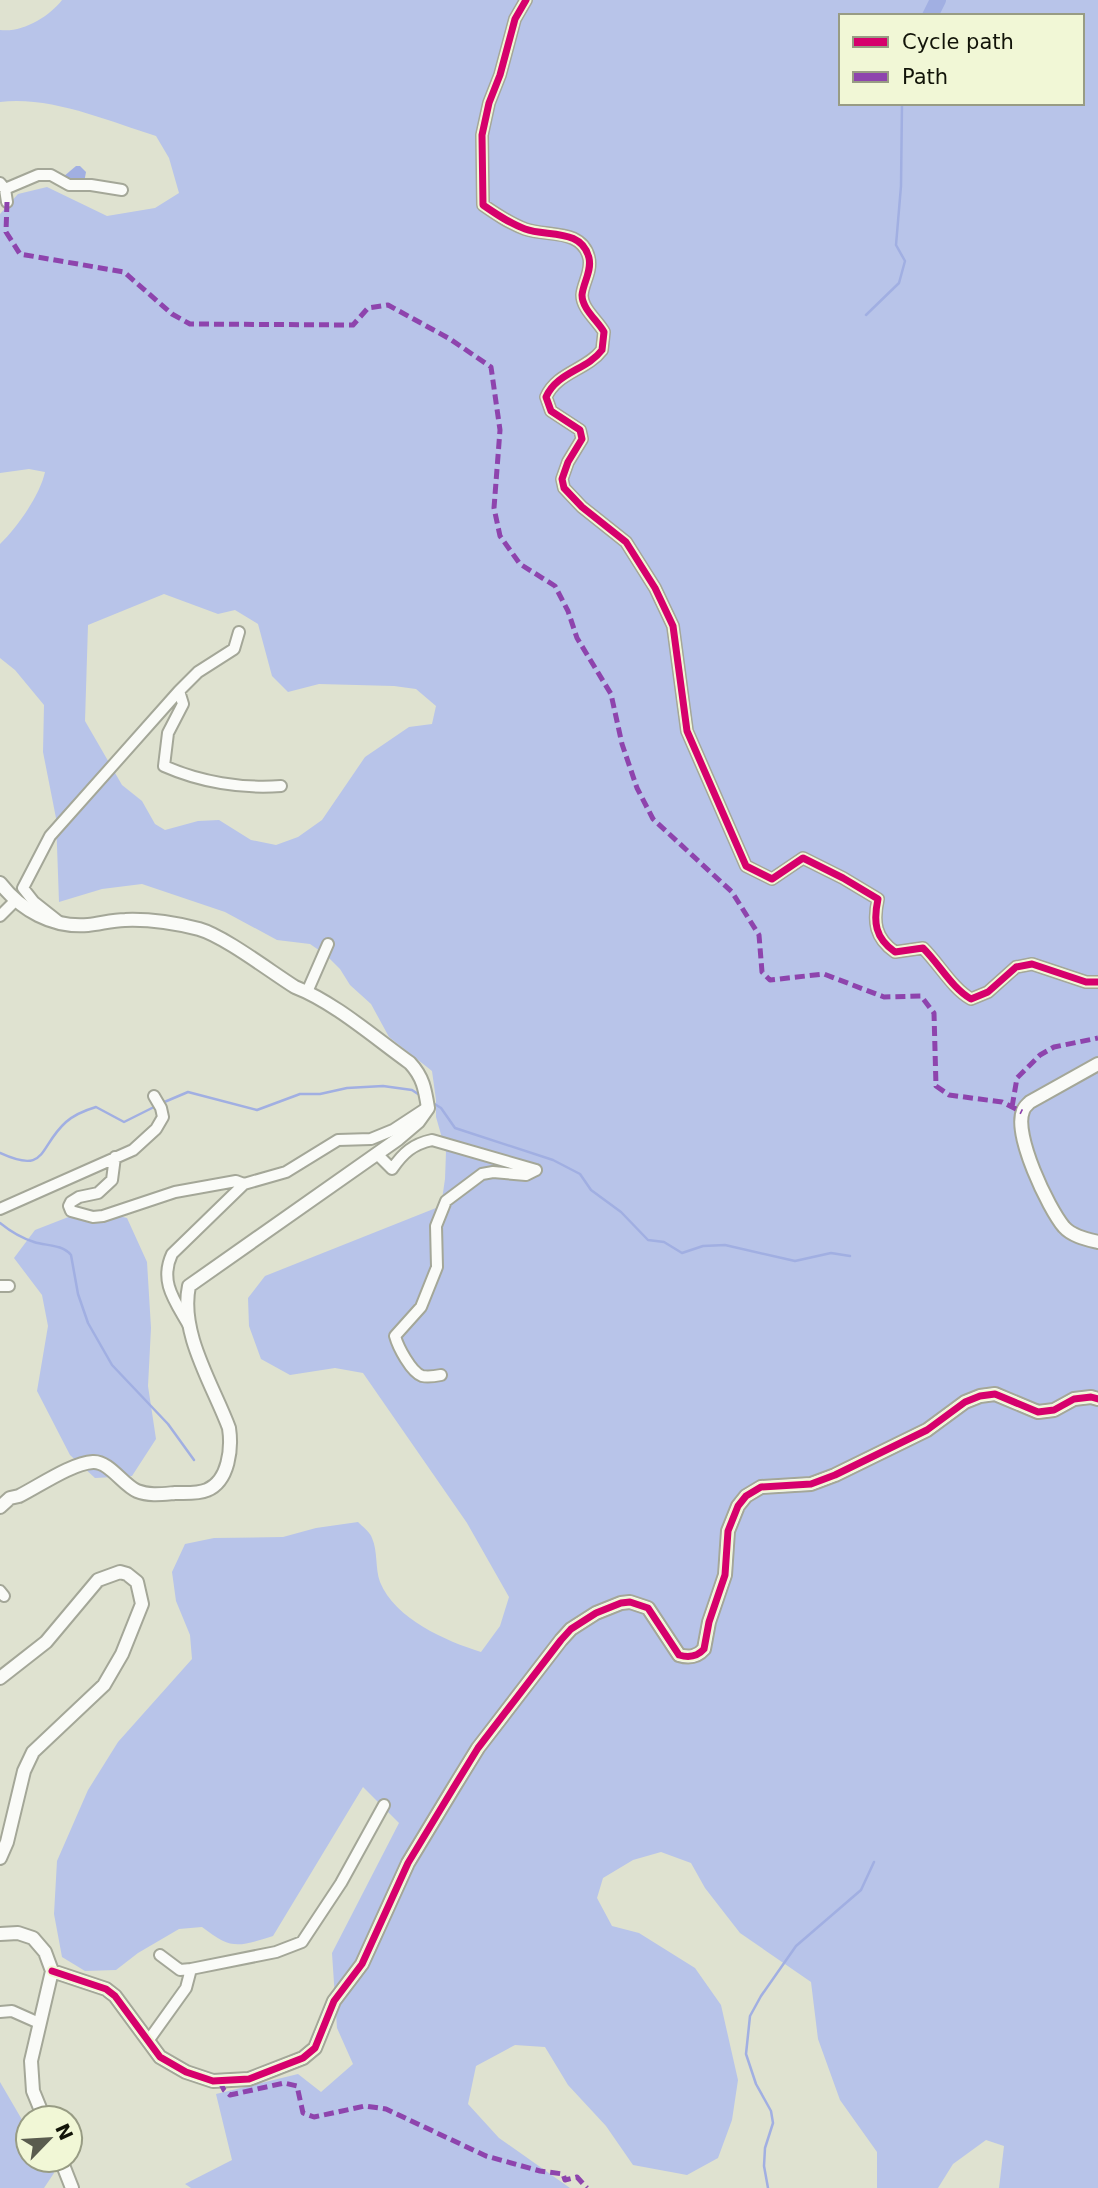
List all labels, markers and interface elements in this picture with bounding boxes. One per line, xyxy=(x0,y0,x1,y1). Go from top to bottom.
legend xyxy=(839,14,1084,105)
text: Cycle path xyxy=(902,30,1014,54)
text: Path xyxy=(902,65,948,89)
north arrow xyxy=(14,2104,84,2174)
text: N xyxy=(51,2120,78,2144)

